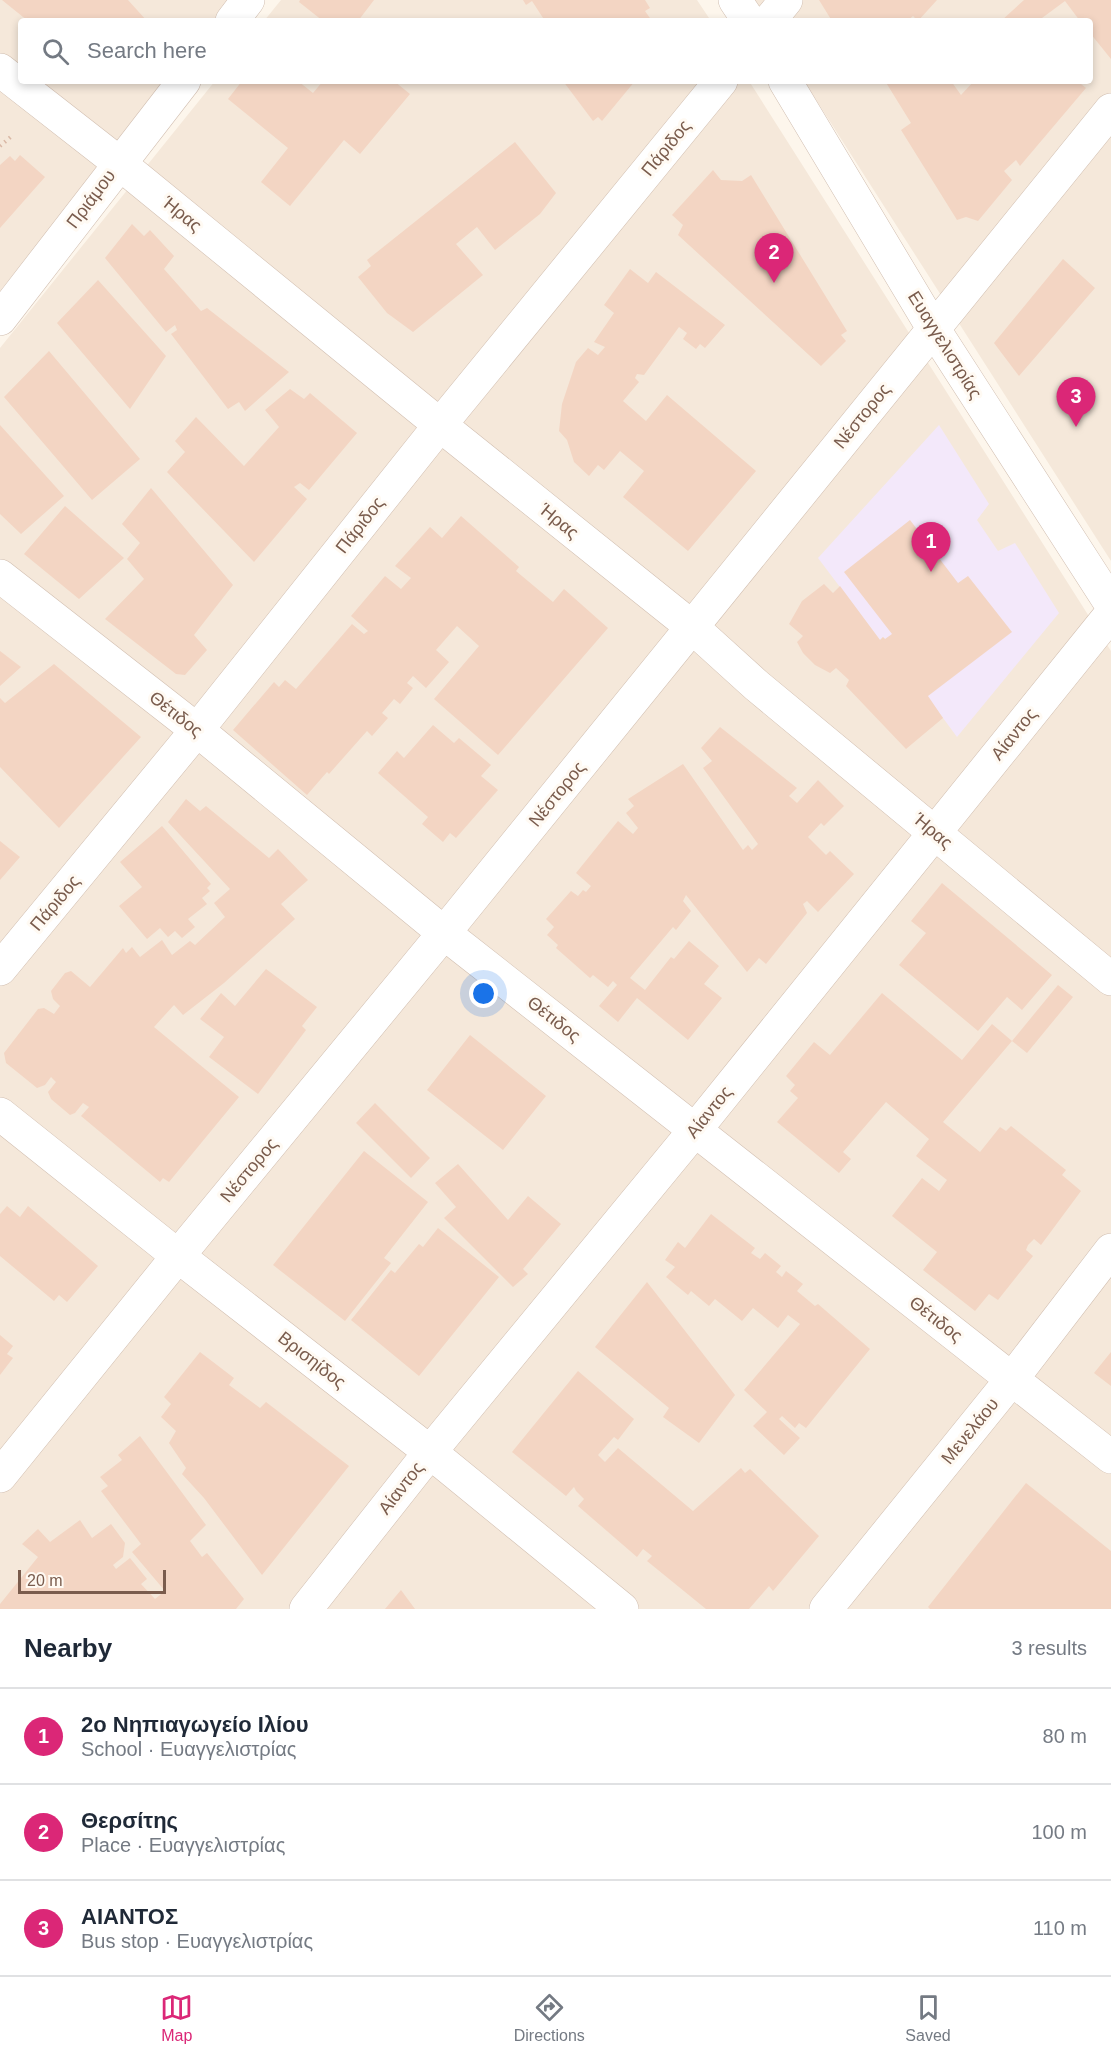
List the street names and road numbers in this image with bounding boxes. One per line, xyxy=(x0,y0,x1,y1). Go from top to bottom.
street label: Πάριδος xyxy=(637,116,695,180)
street label: Πριάμου xyxy=(63,166,119,232)
street label: Ήρας xyxy=(158,192,206,236)
street label: Ευαγγελιστρίας xyxy=(904,288,986,403)
street label: Νέστορος xyxy=(830,379,894,453)
street label: Πάριδος xyxy=(332,492,389,557)
street label: Ήρας xyxy=(535,499,583,543)
street label: Θέτιδος xyxy=(145,687,207,741)
street label: Αίαντος xyxy=(987,704,1041,764)
street label: Νέστορος xyxy=(525,757,589,831)
street label: Ήρας xyxy=(909,808,957,853)
street label: Πάριδος xyxy=(26,871,84,935)
street label: Θέτιδος xyxy=(523,992,585,1046)
street label: Αίαντος xyxy=(682,1082,736,1142)
street label: Νέστορος xyxy=(216,1133,282,1206)
street label: Θέτιδος xyxy=(905,1292,967,1346)
street label: Βρισηίδος xyxy=(274,1327,350,1393)
street label: Μενελάου xyxy=(937,1394,1003,1468)
street label: Αίαντος xyxy=(374,1458,428,1518)

